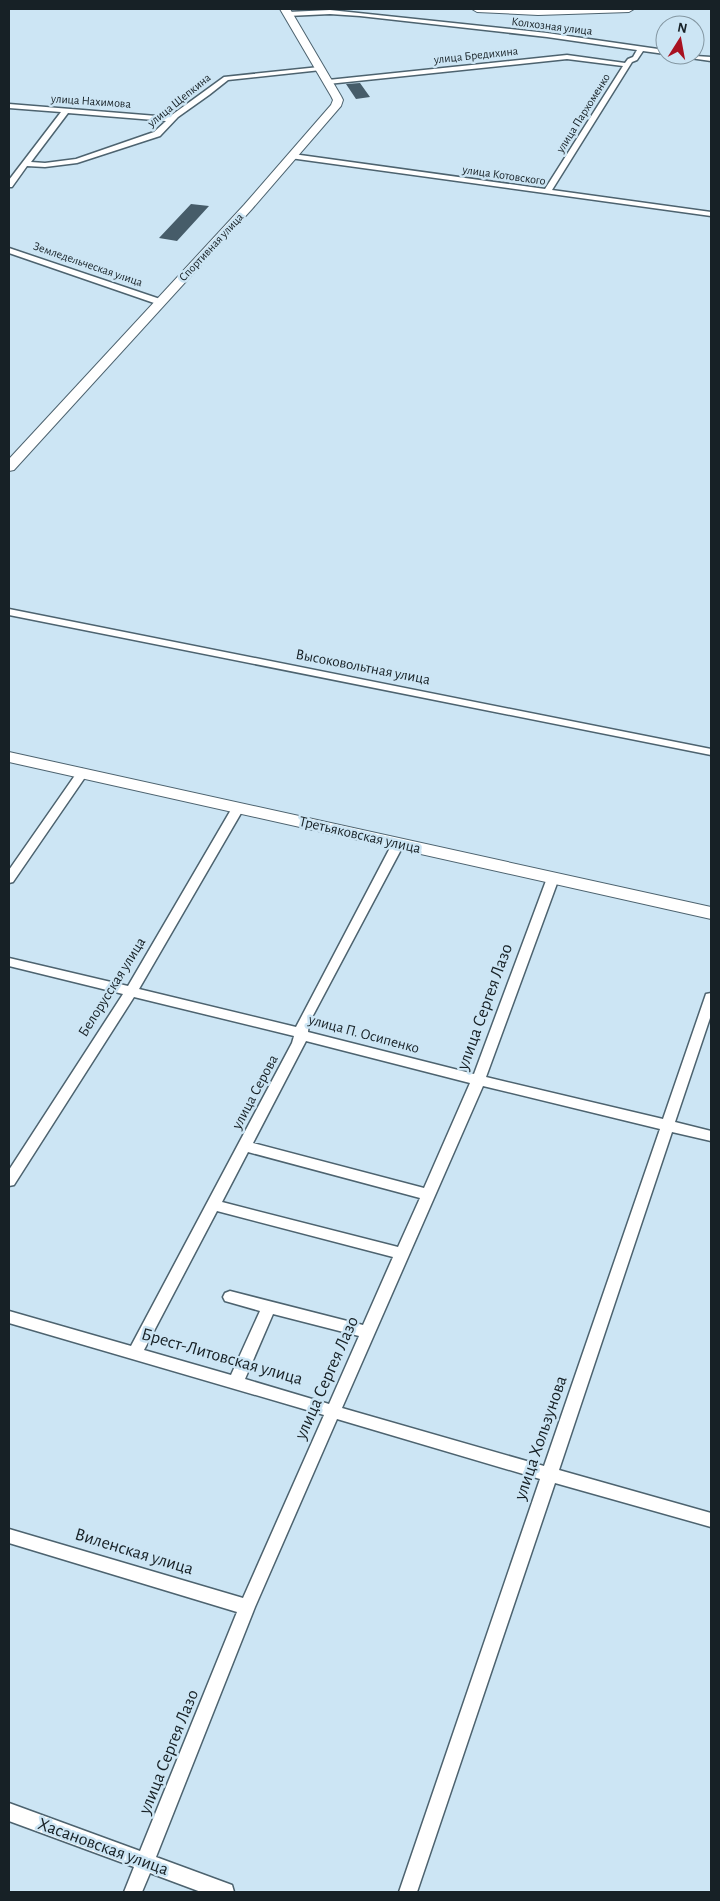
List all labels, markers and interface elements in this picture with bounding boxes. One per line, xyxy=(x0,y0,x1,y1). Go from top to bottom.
street label: Колхозная улица xyxy=(511,15,594,38)
north arrow xyxy=(655,15,705,65)
text: N xyxy=(676,20,688,36)
street label: улица Бредихина xyxy=(432,45,519,66)
street label: улица Щепкина xyxy=(144,71,214,130)
street label: улица Пархоменко xyxy=(553,71,613,156)
street label: улица Нахимова xyxy=(50,92,132,111)
street label: улица Котовского xyxy=(461,163,547,188)
street label: Спортивная улица xyxy=(176,210,247,284)
street label: Земледельческая улица xyxy=(31,240,145,289)
street label: Высоковольтная улица xyxy=(295,647,432,687)
street label: Третьяковская улица xyxy=(298,814,422,856)
street label: Белорусская улица xyxy=(75,935,149,1039)
street label: улица Сергея Лазо xyxy=(454,942,516,1073)
street label: улица П. Осипенко xyxy=(306,1012,421,1056)
street label: улица Серова xyxy=(229,1052,281,1133)
street label: улица Сергея Лазо xyxy=(291,1314,362,1443)
street label: Брест-Литовская улица xyxy=(139,1325,305,1389)
street label: улица Хользунова xyxy=(511,1374,571,1503)
street label: Виленская улица xyxy=(73,1525,195,1579)
street label: улица Сергея Лазо xyxy=(135,1687,202,1818)
street label: Хасановская улица xyxy=(35,1815,171,1879)

